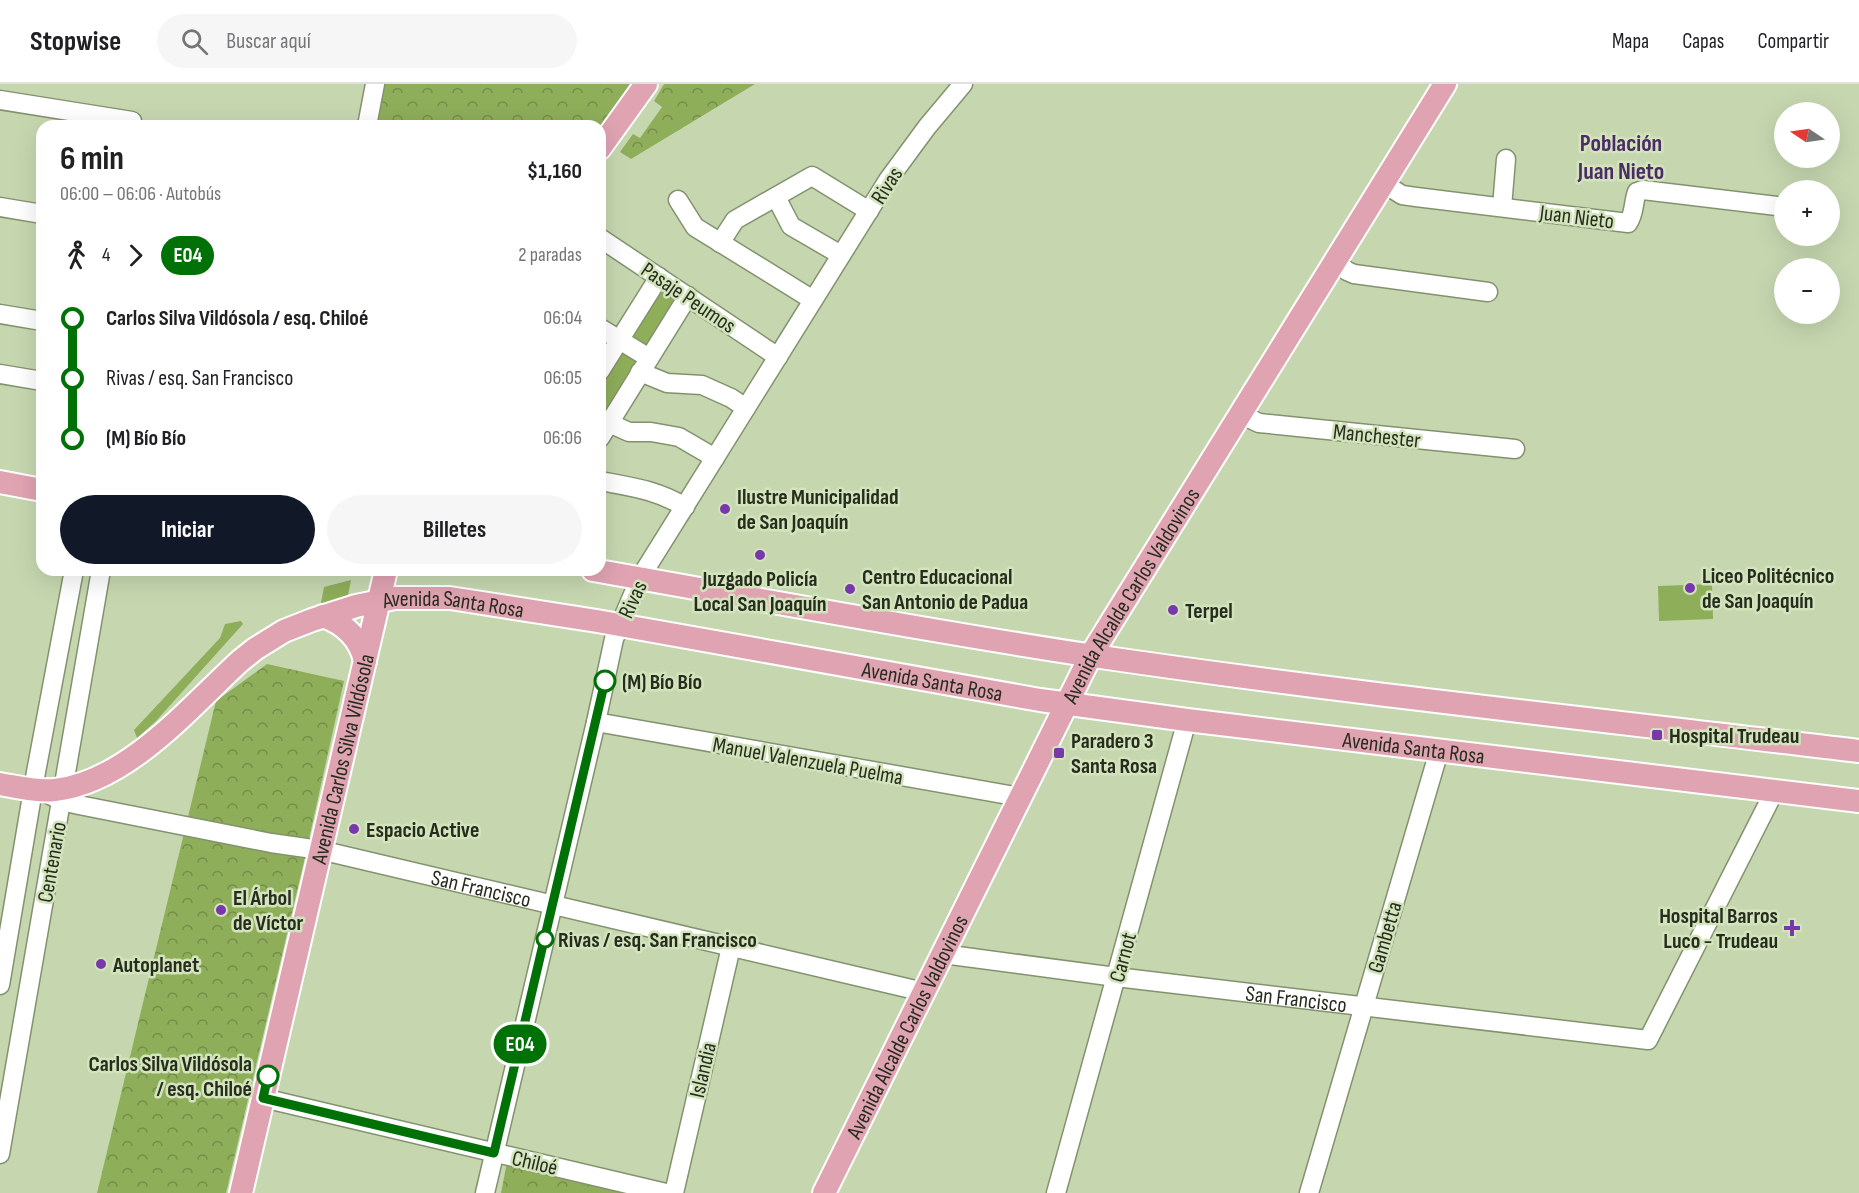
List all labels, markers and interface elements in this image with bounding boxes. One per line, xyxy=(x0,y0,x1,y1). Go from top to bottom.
search box xyxy=(157,14,577,68)
text: Stopwise xyxy=(30,25,121,58)
icon: search xyxy=(178,25,211,58)
text: Buscar aquí xyxy=(226,28,311,55)
text: Mapa xyxy=(1612,29,1649,54)
text: Capas xyxy=(1682,29,1724,54)
text: Compartir xyxy=(1757,29,1829,54)
north arrow xyxy=(1774,102,1840,168)
map controls xyxy=(1774,102,1840,324)
district label: Población Juan Nieto xyxy=(1577,129,1664,186)
text: 6 min xyxy=(60,139,124,179)
text: $1,160 xyxy=(527,158,582,185)
street label: Rivas xyxy=(865,162,909,209)
button: + xyxy=(1774,180,1840,246)
text: 06:00 – 06:06 · Autobús xyxy=(60,182,221,206)
street label: Juan Nieto xyxy=(1537,199,1616,235)
icon: walk xyxy=(60,239,93,272)
icon: forward xyxy=(119,239,152,272)
text: 4 xyxy=(102,243,110,267)
text: E04 xyxy=(173,243,202,268)
text: 2 paradas xyxy=(518,243,582,267)
street label: Pasaje Peumos xyxy=(636,257,741,340)
button: − xyxy=(1774,258,1840,324)
text: Carlos Silva Vildósola / esq. Chiloé xyxy=(106,305,368,332)
text: 06:04 xyxy=(543,306,582,330)
text: Rivas / esq. San Francisco xyxy=(106,365,293,392)
text: 06:05 xyxy=(544,366,582,390)
street label: Manchester xyxy=(1332,418,1422,454)
text: (M) Bío Bío xyxy=(106,425,186,452)
text: 06:06 xyxy=(543,426,582,450)
street label: Avenida Alcalde Carlos Valdovinos xyxy=(1057,483,1206,709)
place label: Ilustre Municipalidad de San Joaquín xyxy=(737,484,898,536)
button: Iniciar xyxy=(60,495,315,564)
button: Billetes xyxy=(327,495,582,564)
marker: Ilustre Municipalidad de San Joaquín xyxy=(718,502,732,516)
marker: Juzgado Policía Local San Joaquín xyxy=(753,548,767,562)
place label: Liceo Politécnico de San Joaquín xyxy=(1702,563,1834,615)
place label: Centro Educacional San Antonio de Padua xyxy=(862,564,1028,616)
place label: Juzgado Policía Local San Joaquín xyxy=(693,566,827,618)
street label: Rivas xyxy=(613,576,654,623)
marker: Liceo Politécnico de San Joaquín xyxy=(1683,581,1697,595)
marker: Centro Educacional San Antonio de Padua xyxy=(843,582,857,596)
street label: Avenida Santa Rosa xyxy=(379,586,526,624)
place label: Terpel xyxy=(1185,598,1233,625)
marker: Terpel xyxy=(1166,603,1180,617)
street label: Avenida Carlos Silva Vildósola xyxy=(306,651,381,868)
street label: Avenida Santa Rosa xyxy=(859,656,1005,708)
place label: (M) Bío Bío xyxy=(622,669,702,696)
marker: (M) Bío Bío xyxy=(594,670,616,692)
place label: Hospital Trudeau xyxy=(1669,723,1799,750)
street label: Avenida Santa Rosa xyxy=(1340,727,1486,771)
place label: Paradero 3 Santa Rosa xyxy=(1071,728,1157,780)
marker: Hospital Trudeau xyxy=(1650,728,1664,742)
street label: Manuel Valenzuela Puelma xyxy=(711,731,905,791)
marker: Paradero 3 Santa Rosa xyxy=(1052,746,1066,760)
place label: Espacio Active xyxy=(366,817,479,844)
street label: Centenario xyxy=(32,820,73,905)
marker: Espacio Active xyxy=(347,822,361,836)
street label: San Francisco xyxy=(428,865,534,914)
place label: El Árbol de Víctor xyxy=(233,885,304,937)
street label: Gambetta xyxy=(1362,899,1408,976)
marker: El Árbol de Víctor xyxy=(214,903,228,917)
place label: Hospital Barros Luco - Trudeau xyxy=(1659,903,1778,955)
street label: Avenida Alcalde Carlos Valdovinos xyxy=(841,911,975,1144)
marker: Hospital Barros Luco - Trudeau xyxy=(1783,919,1801,937)
place label: Rivas / esq. San Francisco xyxy=(558,927,757,954)
street label: Carnot xyxy=(1104,929,1143,985)
marker: Rivas / esq. San Francisco xyxy=(536,930,554,948)
place label: Autoplanet xyxy=(112,952,199,979)
marker: Autoplanet xyxy=(94,957,108,971)
street label: San Francisco xyxy=(1244,980,1348,1019)
line badge: E04 xyxy=(486,1024,554,1064)
text: E04 xyxy=(506,1032,534,1057)
street label: Islandia xyxy=(684,1040,723,1101)
place label: Carlos Silva Vildósola / esq. Chiloé xyxy=(89,1051,252,1103)
marker: Carlos Silva Vildósola / esq. Chiloé xyxy=(257,1065,279,1087)
street label: Chiloé xyxy=(509,1145,560,1182)

